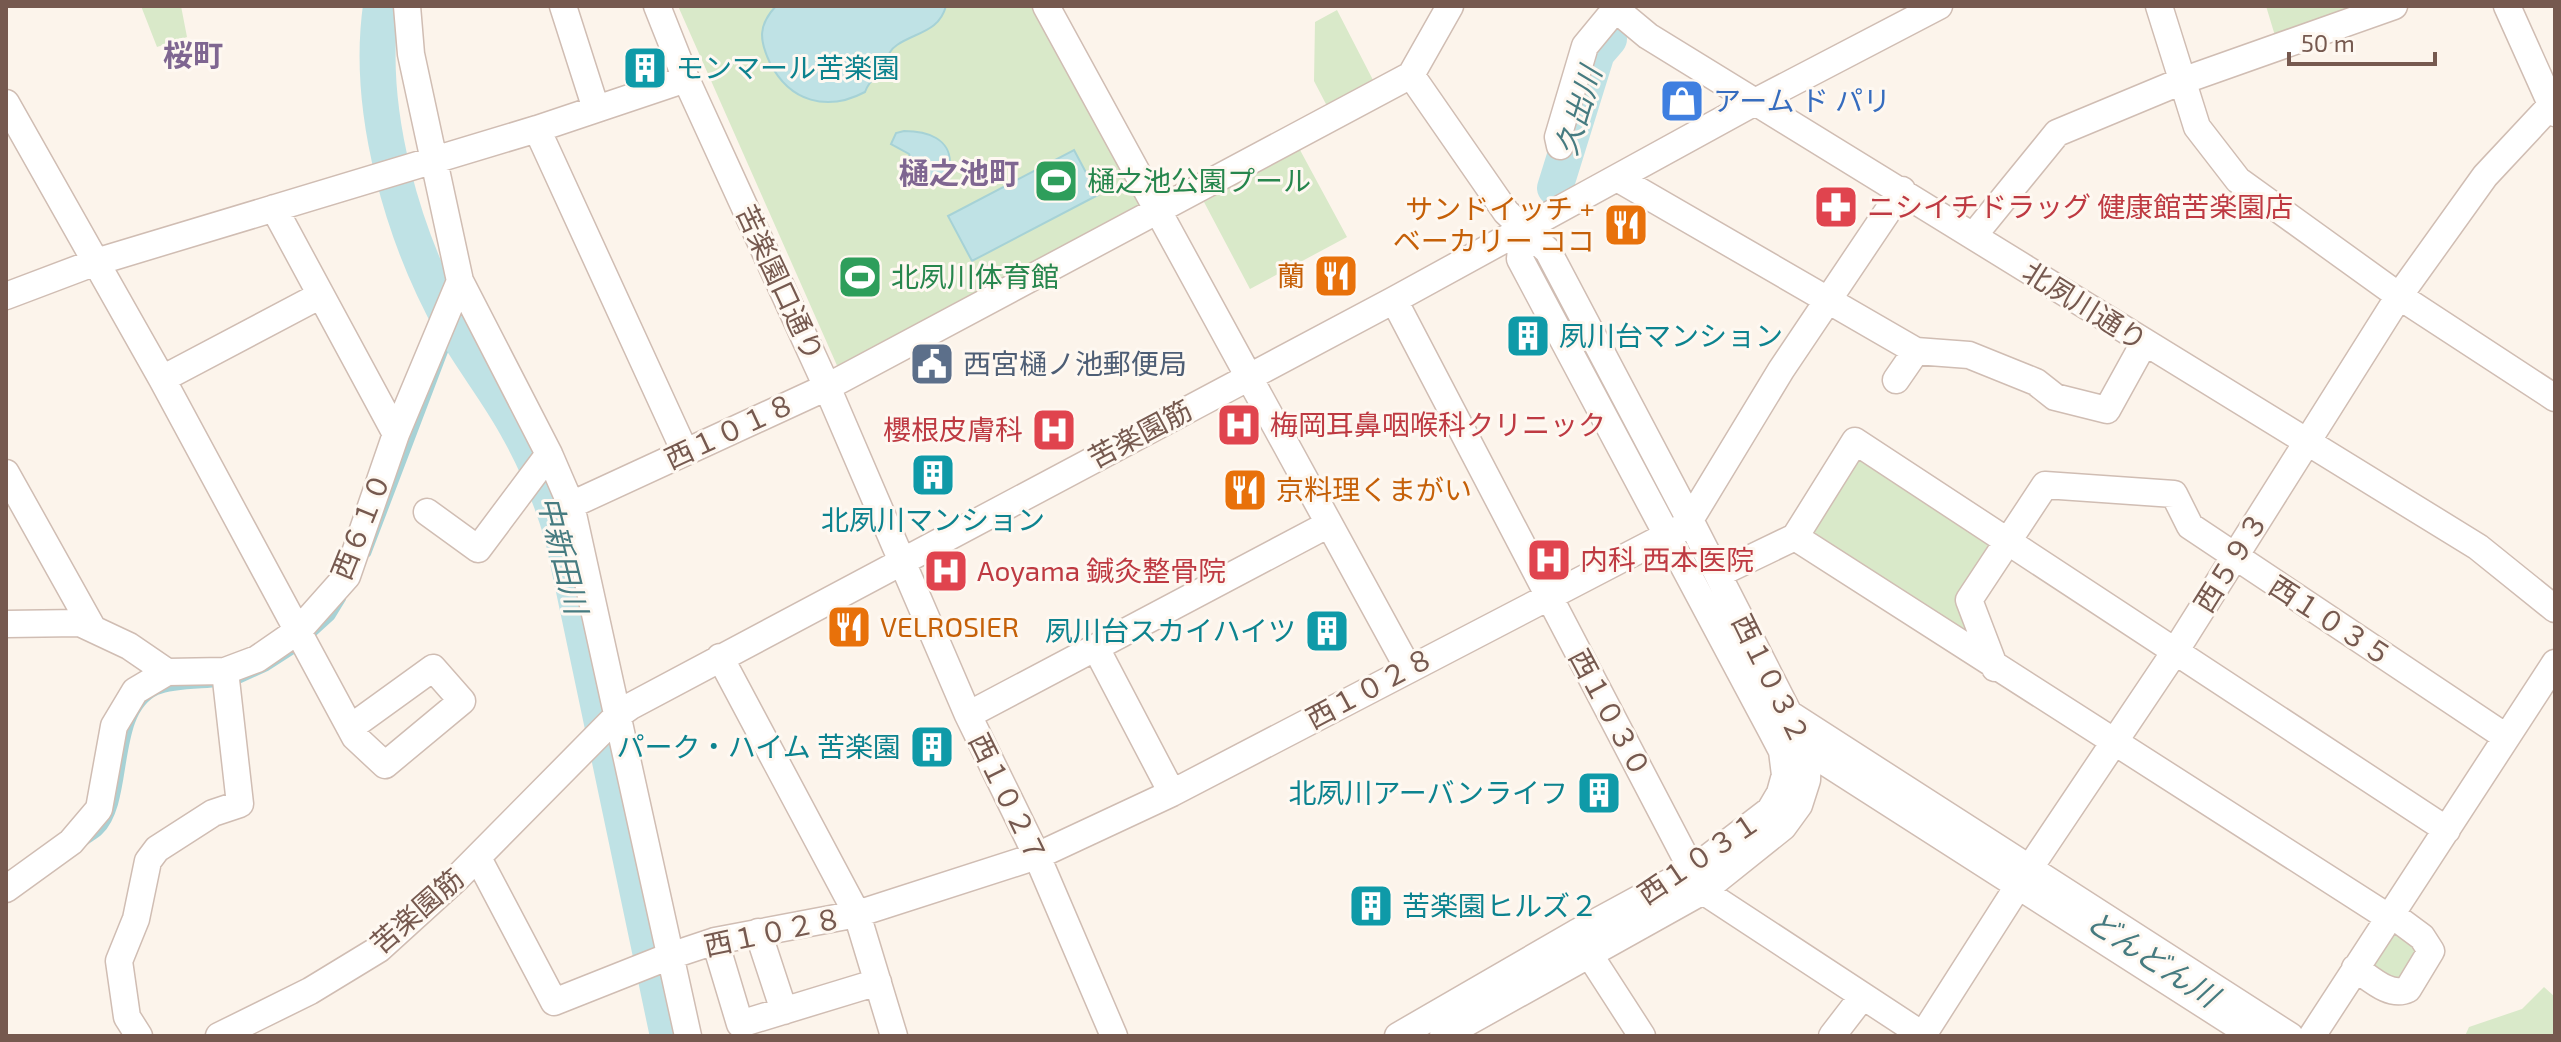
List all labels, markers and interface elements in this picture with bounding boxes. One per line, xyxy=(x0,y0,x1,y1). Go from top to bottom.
scale bar xyxy=(2289,16,2435,66)
text: 50 m xyxy=(2301,28,2355,57)
district label: 桜町 xyxy=(163,36,223,72)
building icon: モンマール苦楽園 xyxy=(621,44,669,92)
place label: モンマール苦楽園 xyxy=(676,50,900,84)
water label: 久出川 xyxy=(1547,59,1608,159)
shop icon: アーム ド パリ xyxy=(1658,77,1706,125)
place label: アーム ド パリ xyxy=(1713,83,1891,117)
district label: 樋之池町 xyxy=(899,154,1019,190)
sports icon: 樋之池公園プール xyxy=(1032,157,1080,205)
place label: 樋之池公園プール xyxy=(1087,163,1311,197)
pharmacy icon: ニシイチドラッグ 健康館苦楽園店 xyxy=(1812,183,1860,231)
place label: ニシイチドラッグ 健康館苦楽園店 xyxy=(1867,189,2293,223)
place label: サンドイッチ + ベーカリー ココ xyxy=(1393,191,1595,257)
street label: 苦楽園口通り xyxy=(730,199,832,366)
restaurant icon: サンドイッチ + ベーカリー ココ xyxy=(1602,201,1650,249)
restaurant icon: 蘭 xyxy=(1312,252,1360,300)
sports icon: 北夙川体育館 xyxy=(836,253,884,301)
street label: 北夙川通り xyxy=(2017,254,2154,357)
place label: 蘭 xyxy=(1277,258,1305,292)
place label: 北夙川体育館 xyxy=(891,259,1059,293)
building icon: 夙川台マンション xyxy=(1504,312,1552,360)
place label: 夙川台マンション xyxy=(1559,318,1783,352)
public building icon: 西宮樋ノ池郵便局 xyxy=(908,340,956,388)
place label: 西宮樋ノ池郵便局 xyxy=(963,346,1187,380)
street label: 西１０１８ xyxy=(659,385,800,475)
street label: 苦楽園筋 xyxy=(1082,392,1197,474)
hospital icon: 梅岡耳鼻咽喉科クリニック xyxy=(1215,401,1263,449)
hospital icon: 櫻根皮膚科 xyxy=(1030,406,1078,454)
place label: 梅岡耳鼻咽喉科クリニック xyxy=(1270,407,1606,441)
place label: 櫻根皮膚科 xyxy=(883,412,1023,446)
building icon: 北夙川マンション xyxy=(909,451,957,499)
restaurant icon: 京料理くまがい xyxy=(1221,466,1269,514)
street label: 西６１０ xyxy=(323,467,397,584)
place label: 京料理くまがい xyxy=(1276,472,1472,506)
water label: 中新田川 xyxy=(532,492,597,620)
place label: 北夙川マンション xyxy=(821,502,1045,536)
street label: 西５９３ xyxy=(2186,505,2274,618)
hospital icon: 内科 西本医院 xyxy=(1525,536,1573,584)
place label: 内科 西本医院 xyxy=(1580,542,1754,576)
hospital icon: Aoyama 鍼灸整骨院 xyxy=(922,547,970,595)
place label: Aoyama 鍼灸整骨院 xyxy=(977,553,1226,587)
street label: 西１０３５ xyxy=(2264,568,2400,673)
restaurant icon: VELROSIER xyxy=(825,603,873,651)
building icon: 夙川台スカイハイツ xyxy=(1303,607,1351,655)
street label: 西１０３２ xyxy=(1726,608,1818,749)
place label: VELROSIER xyxy=(880,609,1019,643)
place label: 夙川台スカイハイツ xyxy=(1045,613,1296,647)
street label: 西１０２８ xyxy=(1300,639,1439,735)
street label: 西１０３０ xyxy=(1563,643,1659,782)
building icon: パーク・ハイム 苦楽園 xyxy=(908,723,956,771)
street label: 西１０２７ xyxy=(963,727,1055,868)
place label: パーク・ハイム 苦楽園 xyxy=(616,729,901,763)
building icon: 北夙川アーバンライフ xyxy=(1575,769,1623,817)
place label: 北夙川アーバンライフ xyxy=(1289,775,1568,809)
street label: 西１０３１ xyxy=(1631,804,1766,910)
street label: 苦楽園筋 xyxy=(363,861,470,960)
building icon: 苦楽園ヒルズ２ xyxy=(1347,882,1395,930)
place label: 苦楽園ヒルズ２ xyxy=(1402,888,1598,922)
street label: 西１０２８ xyxy=(701,900,845,962)
water label: どんどん川 xyxy=(2081,902,2228,1015)

